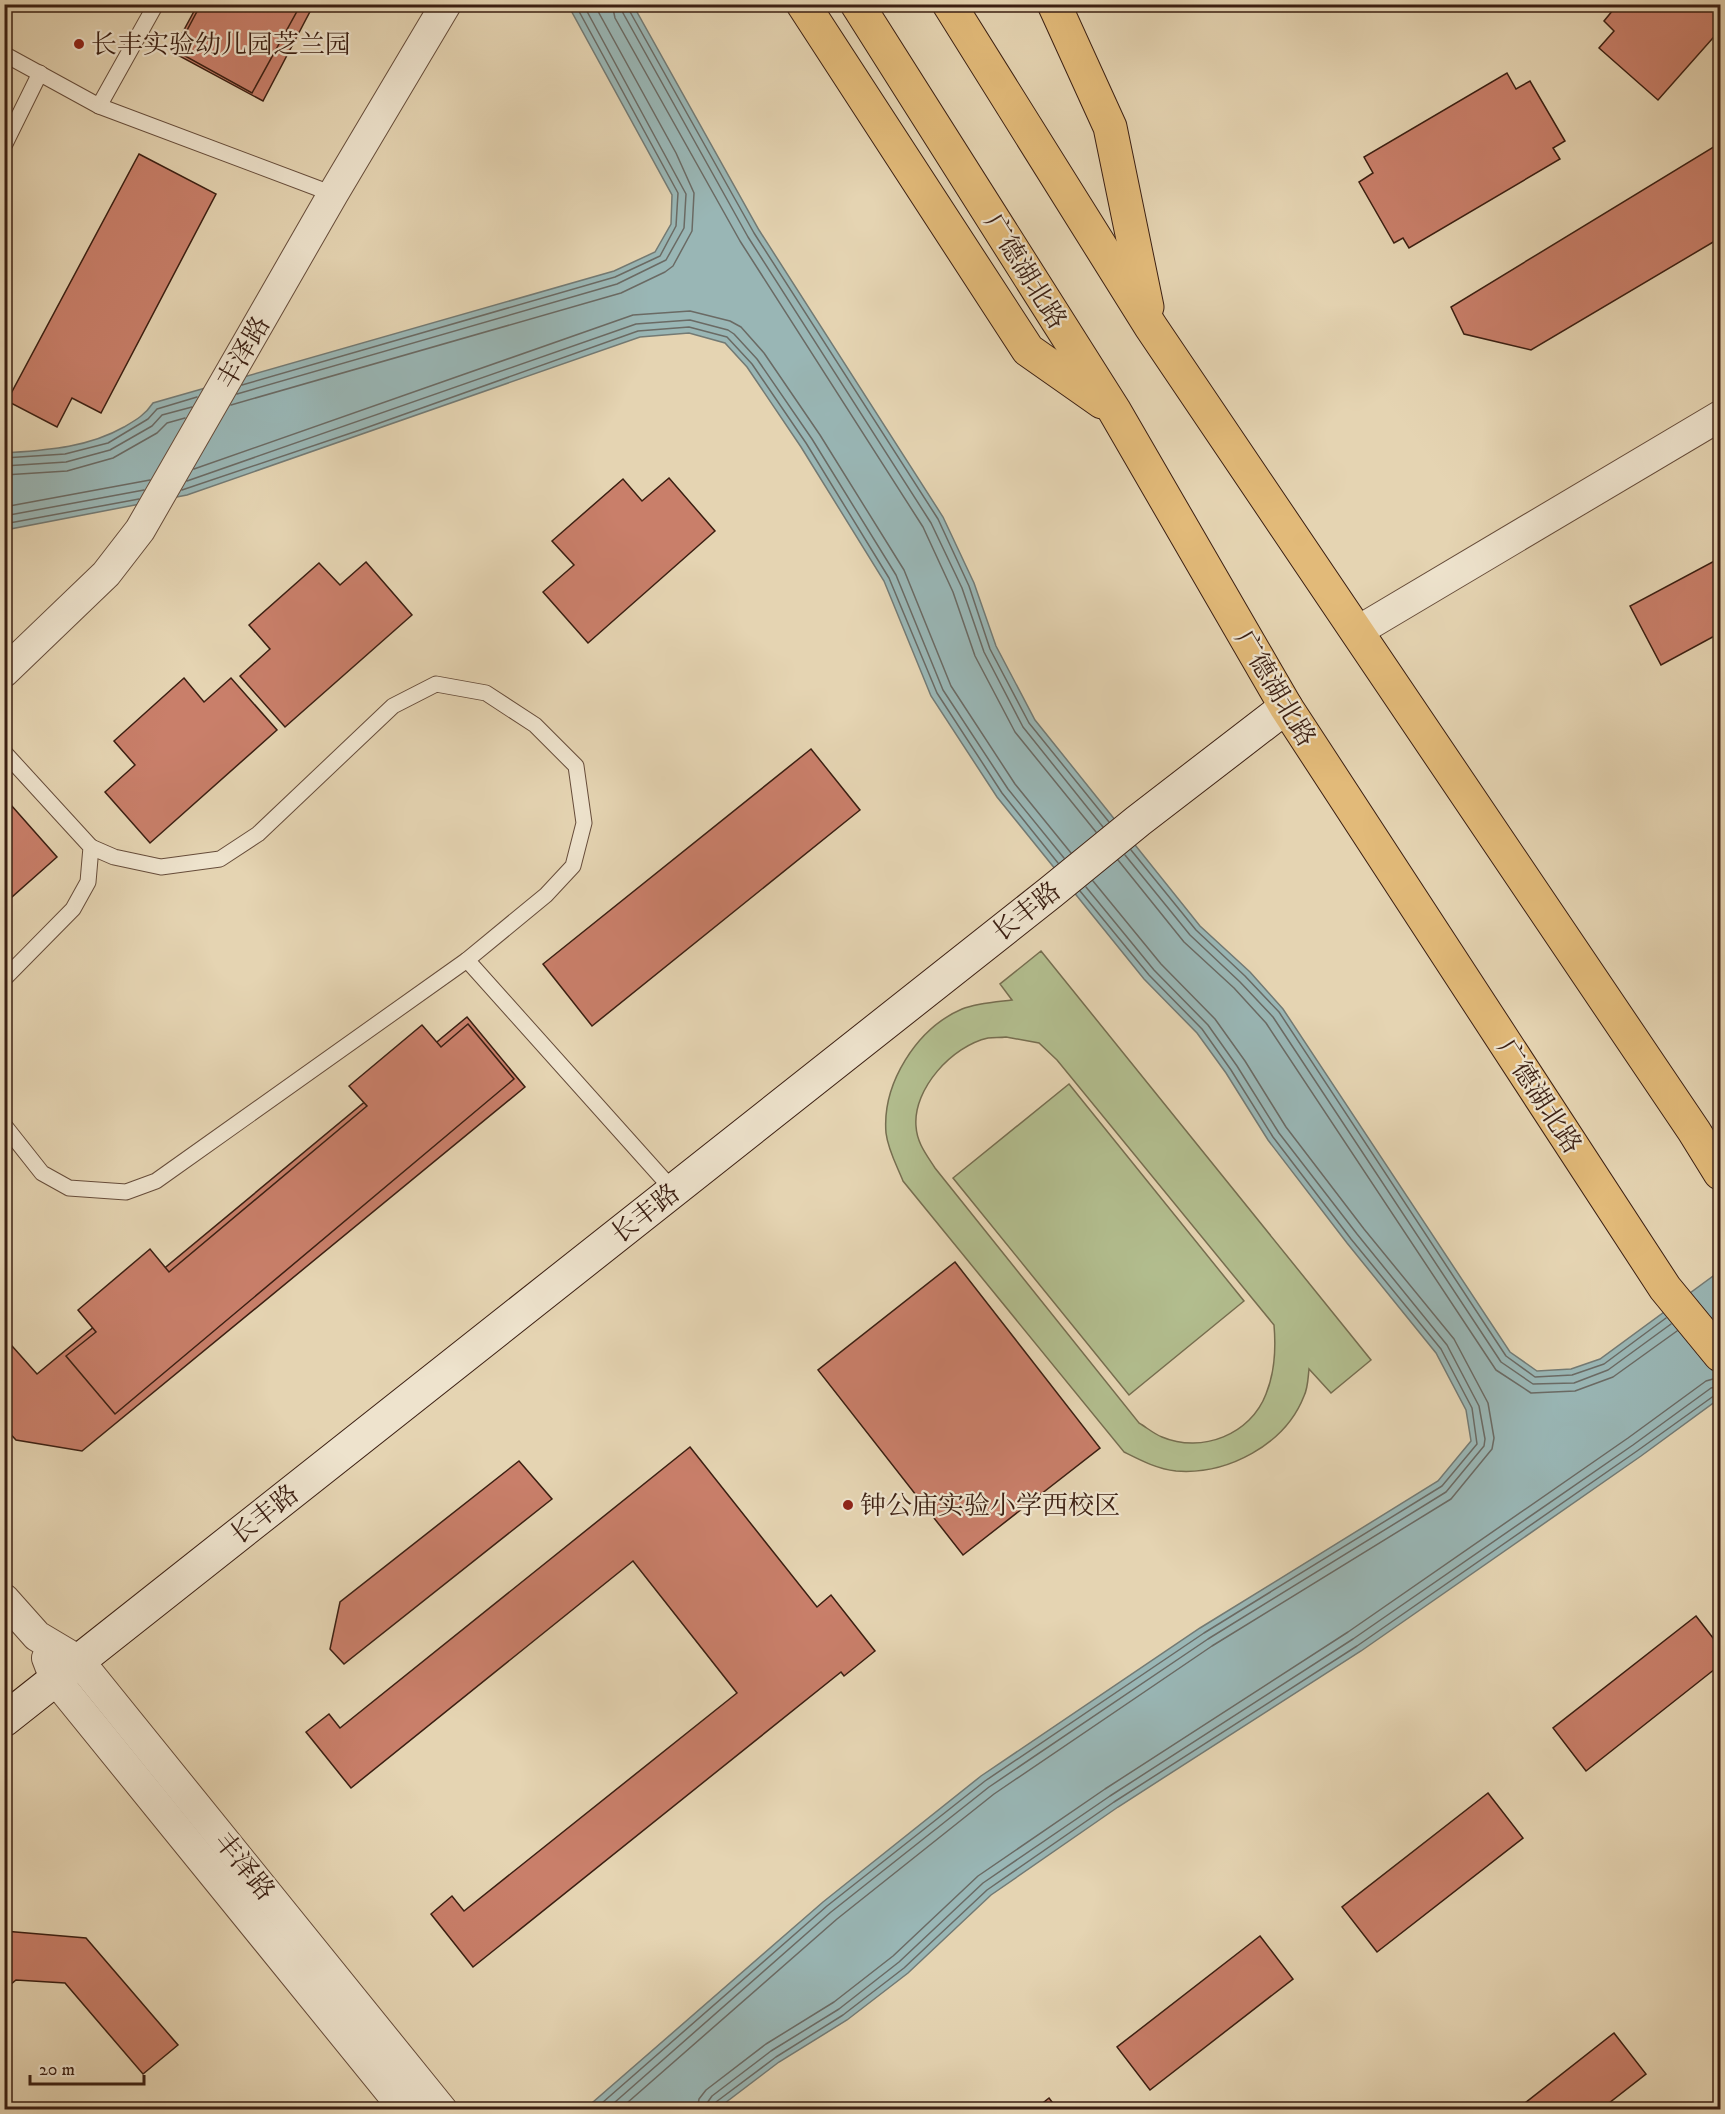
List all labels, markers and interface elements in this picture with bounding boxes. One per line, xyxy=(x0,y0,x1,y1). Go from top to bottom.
place label: 长丰实验幼儿园芝兰园 xyxy=(91,29,351,62)
marker: 长丰实验幼儿园芝兰园 xyxy=(72,37,86,51)
street label: 广德湖北路 xyxy=(976,208,1073,336)
street label: 丰泽路 xyxy=(211,311,278,395)
street label: 广德湖北路 xyxy=(1227,625,1322,753)
street label: 长丰路 xyxy=(986,875,1068,949)
street label: 广德湖北路 xyxy=(1489,1033,1588,1160)
street label: 长丰路 xyxy=(605,1177,687,1251)
street label: 长丰路 xyxy=(224,1478,306,1552)
place label: 钟公庙实验小学西校区 xyxy=(860,1490,1120,1523)
marker: 钟公庙实验小学西校区 xyxy=(841,1498,855,1512)
street label: 丰泽路 xyxy=(206,1826,281,1908)
scale bar xyxy=(30,2048,144,2086)
text: 20 m xyxy=(39,2059,75,2081)

